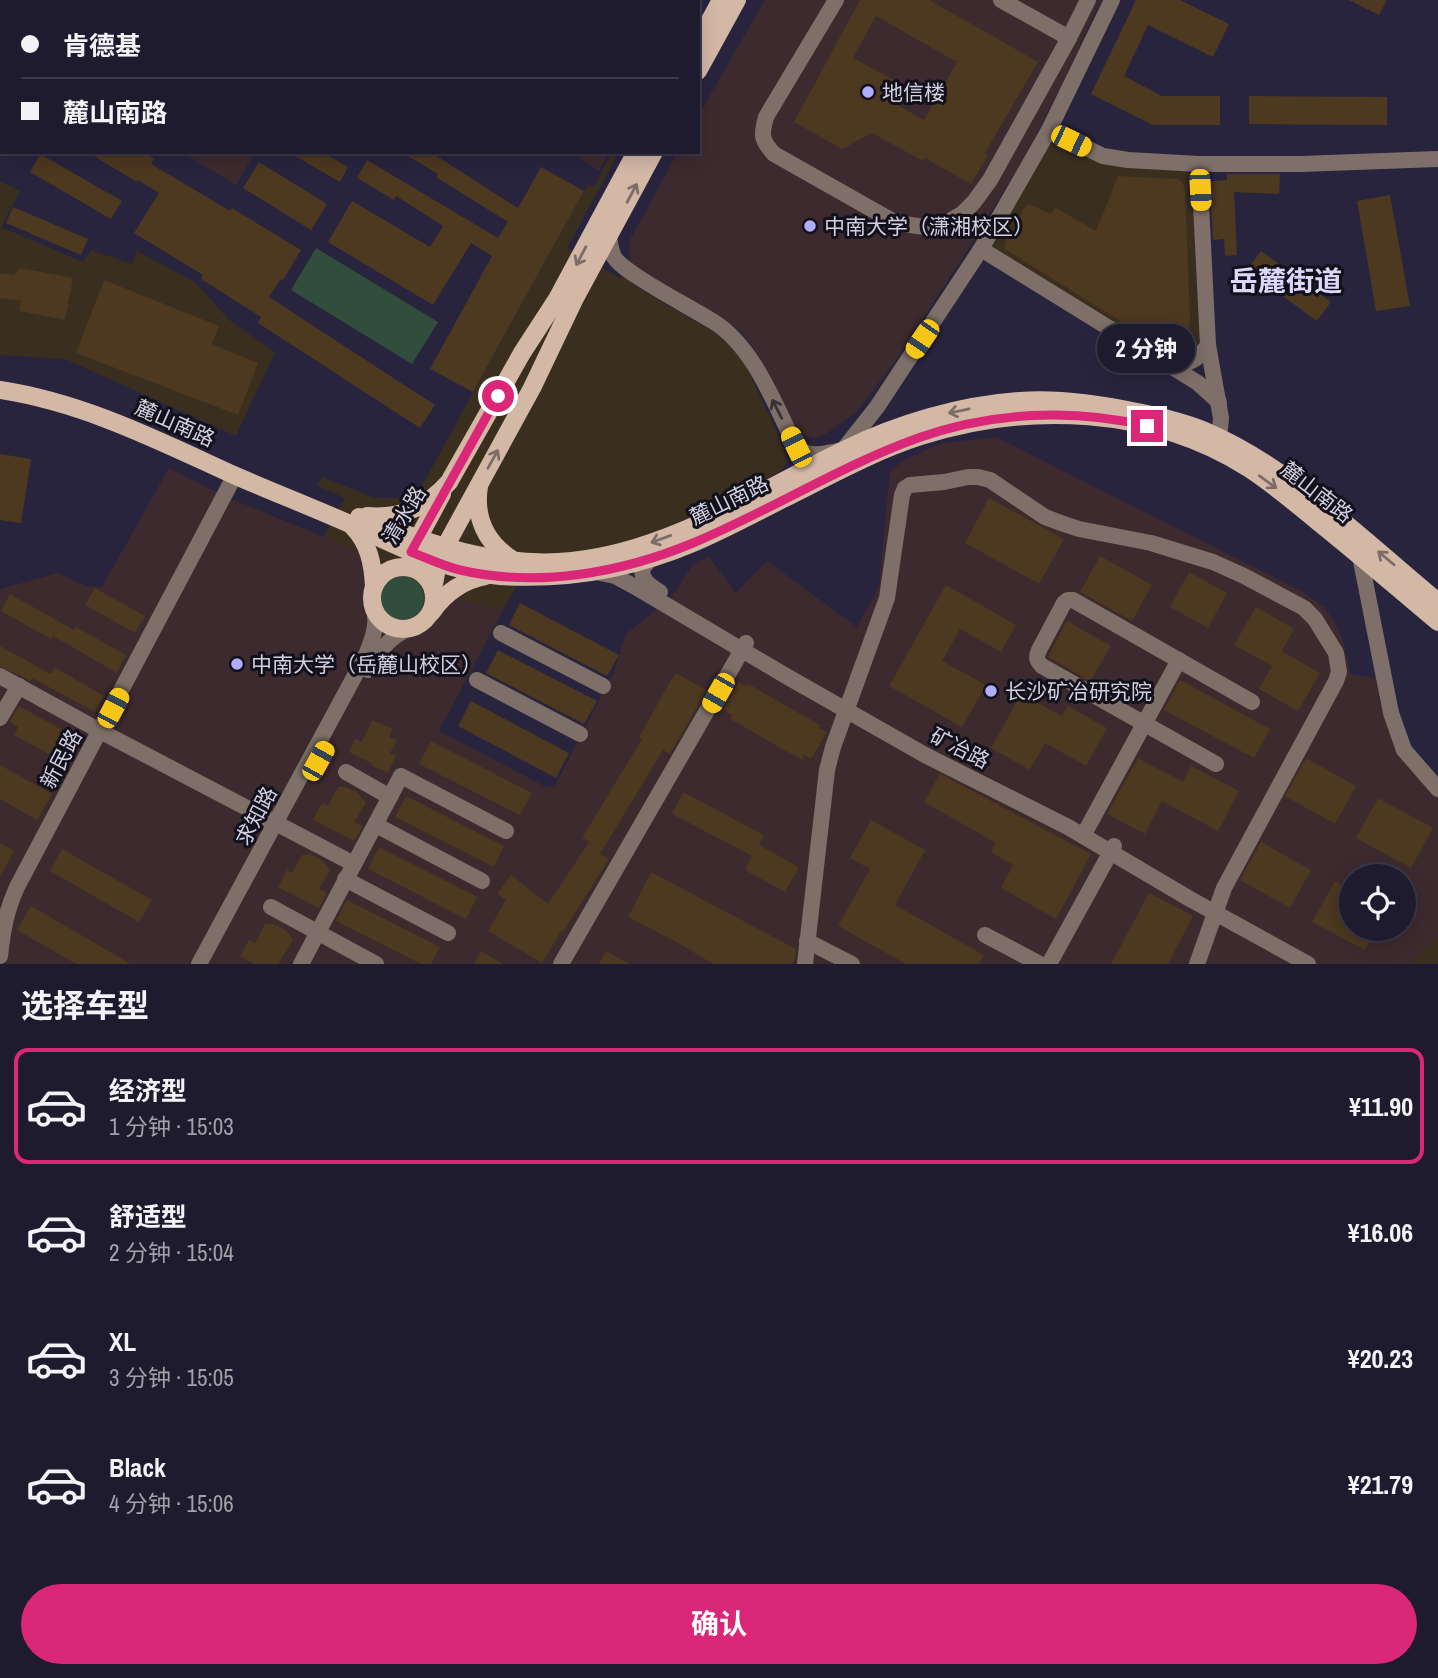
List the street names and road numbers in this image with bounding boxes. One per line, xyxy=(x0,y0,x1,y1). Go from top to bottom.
street label: 麓山南路 xyxy=(131,393,219,453)
street label: 麓山南路 xyxy=(1275,455,1359,529)
street label: 麓山南路 xyxy=(685,469,773,531)
street label: 清水路 xyxy=(375,481,433,549)
street label: 矿冶路 xyxy=(925,721,995,775)
street label: 新民路 xyxy=(33,724,89,794)
street label: 求知路 xyxy=(228,781,284,851)

